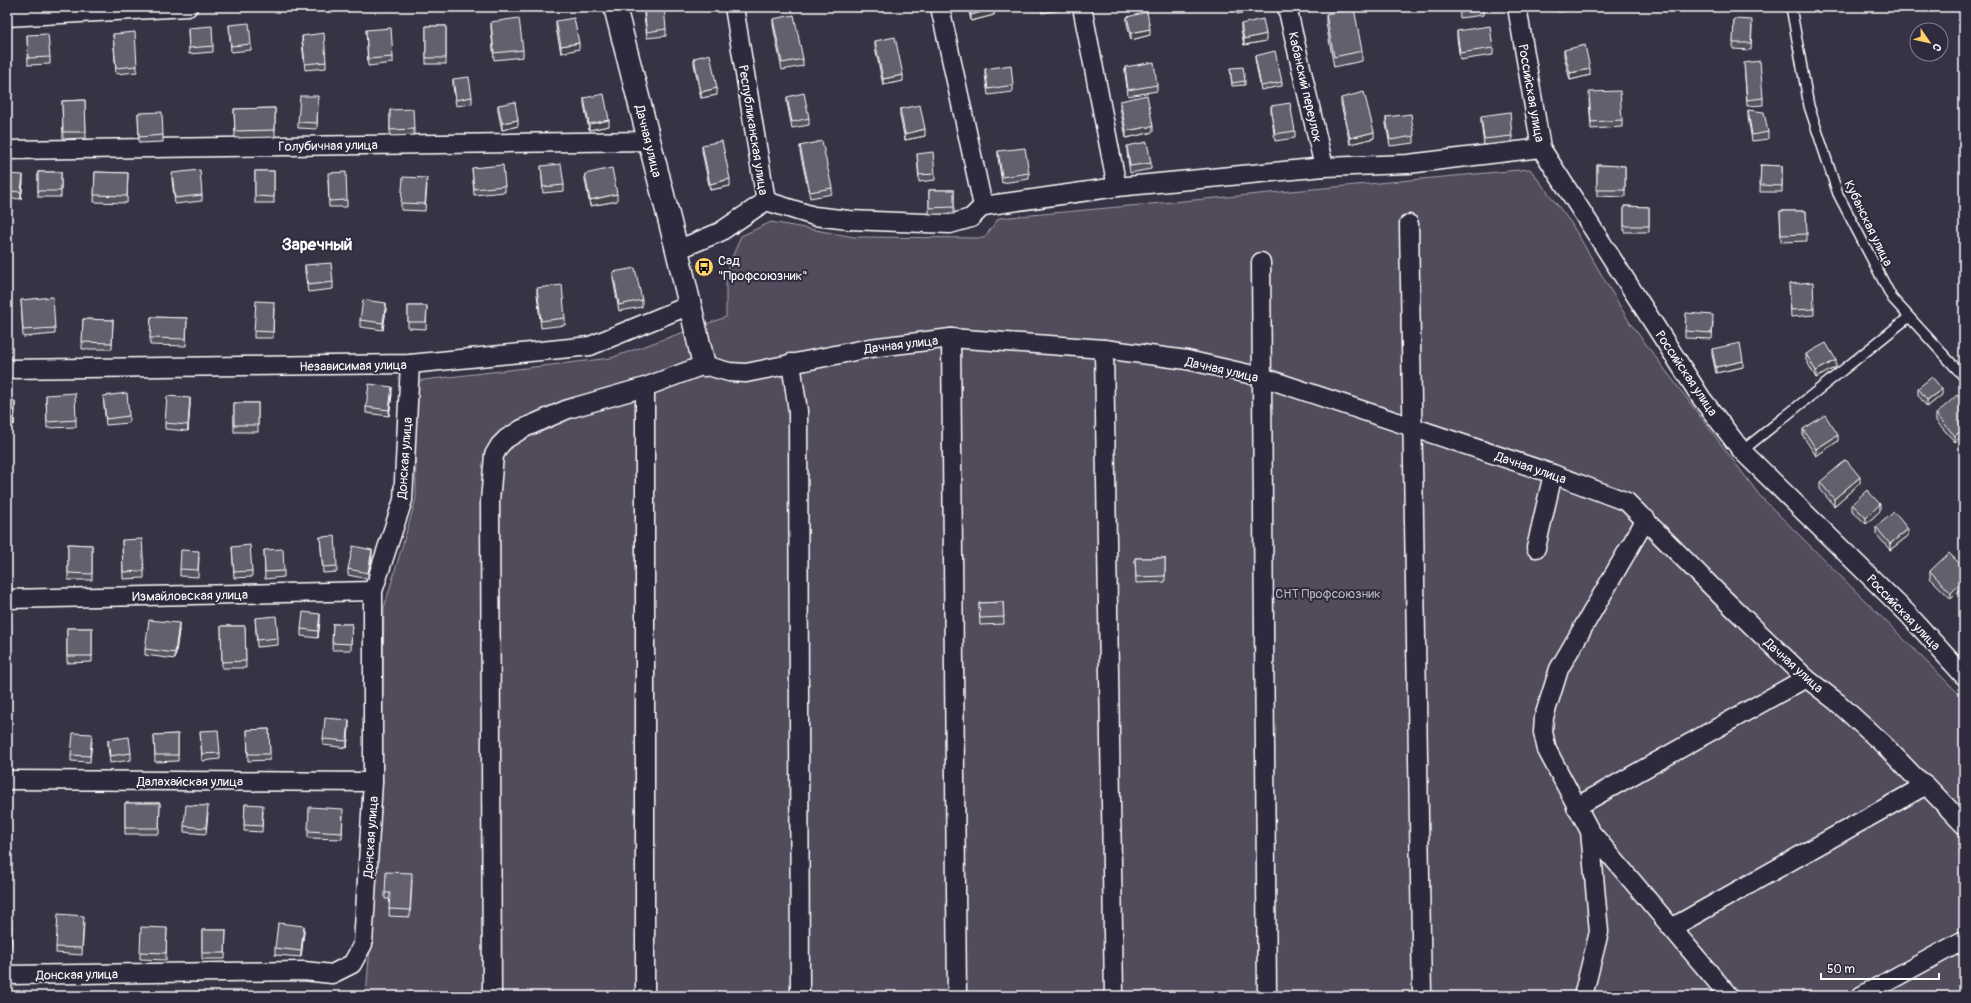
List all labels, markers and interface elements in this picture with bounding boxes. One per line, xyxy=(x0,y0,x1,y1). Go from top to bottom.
north arrow xyxy=(1909,22,1949,62)
street label: Кабанский переулок xyxy=(1285,30,1326,144)
text: С xyxy=(1929,41,1944,54)
street label: Российская улица xyxy=(1515,43,1548,143)
street label: Республиканская улица xyxy=(735,64,771,196)
street label: Дачная улица xyxy=(631,102,665,179)
street label: Голубичная улица xyxy=(278,137,378,155)
street label: Кубанская улица xyxy=(1840,178,1896,269)
district label: Заречный xyxy=(282,234,352,255)
place label: Сад "Профсоюзник" xyxy=(718,253,808,284)
bus stop icon: Сад "Профсоюзник" xyxy=(693,256,715,278)
street label: Российская улица xyxy=(1652,328,1721,419)
street label: Дачная улица xyxy=(862,333,939,358)
street label: Дачная улица xyxy=(1183,354,1260,386)
street label: Независимая улица xyxy=(299,357,407,375)
street label: Донская улица xyxy=(394,417,416,500)
street label: Дачная улица xyxy=(1492,448,1568,488)
street label: Российская улица xyxy=(1863,571,1944,654)
park label: СНТ Профсоюзник xyxy=(1275,586,1381,602)
street label: Измайловская улица xyxy=(132,587,248,605)
street label: Дачная улица xyxy=(1760,634,1826,697)
street label: Далахайская улица xyxy=(136,774,243,790)
street label: Донская улица xyxy=(360,796,382,879)
scale bar xyxy=(1821,955,1939,981)
text: 50 m xyxy=(1827,962,1855,977)
street label: Донская улица xyxy=(35,966,118,984)

